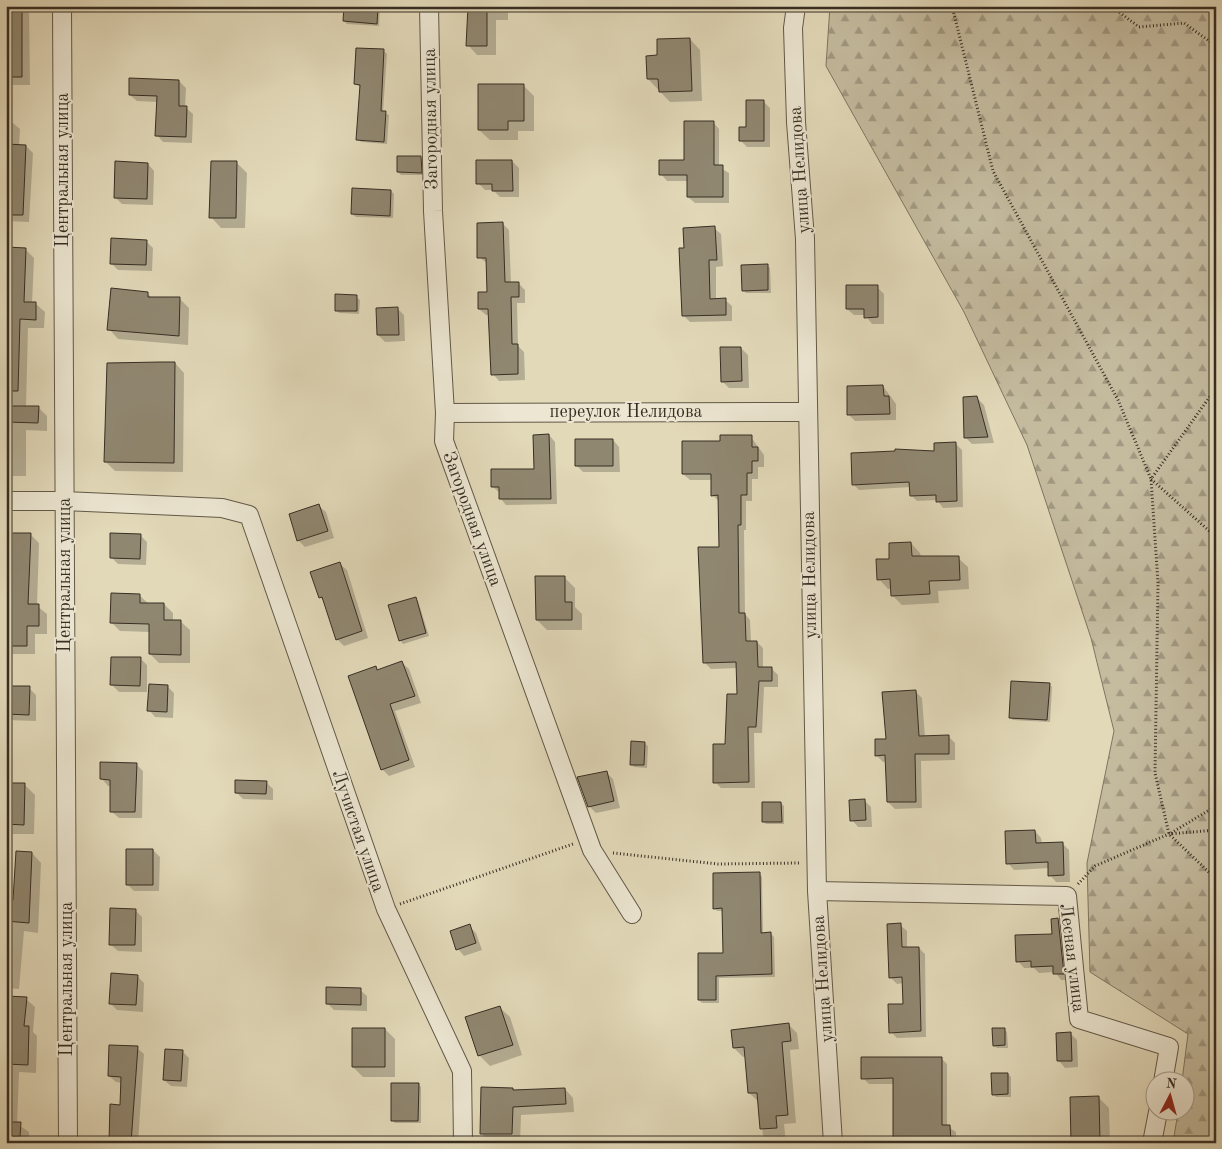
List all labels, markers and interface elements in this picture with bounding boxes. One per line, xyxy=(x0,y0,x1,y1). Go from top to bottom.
street label: Загородная улица xyxy=(421,48,441,190)
street label: Центральная улица xyxy=(54,92,72,247)
street label: улица Нелидова xyxy=(787,106,813,234)
street label: переулок Нелидова xyxy=(550,403,703,421)
street label: Загородная улица xyxy=(439,449,505,589)
street label: Центральная улица xyxy=(56,497,74,652)
street label: улица Нелидова xyxy=(800,511,820,639)
street label: Лучистая улица xyxy=(329,768,387,894)
street label: Центральная улица xyxy=(58,901,76,1056)
street label: Лесная улица xyxy=(1056,903,1088,1013)
street label: улица Нелидова xyxy=(810,915,836,1043)
north arrow xyxy=(1144,1072,1194,1122)
text: N xyxy=(1165,1077,1178,1092)

